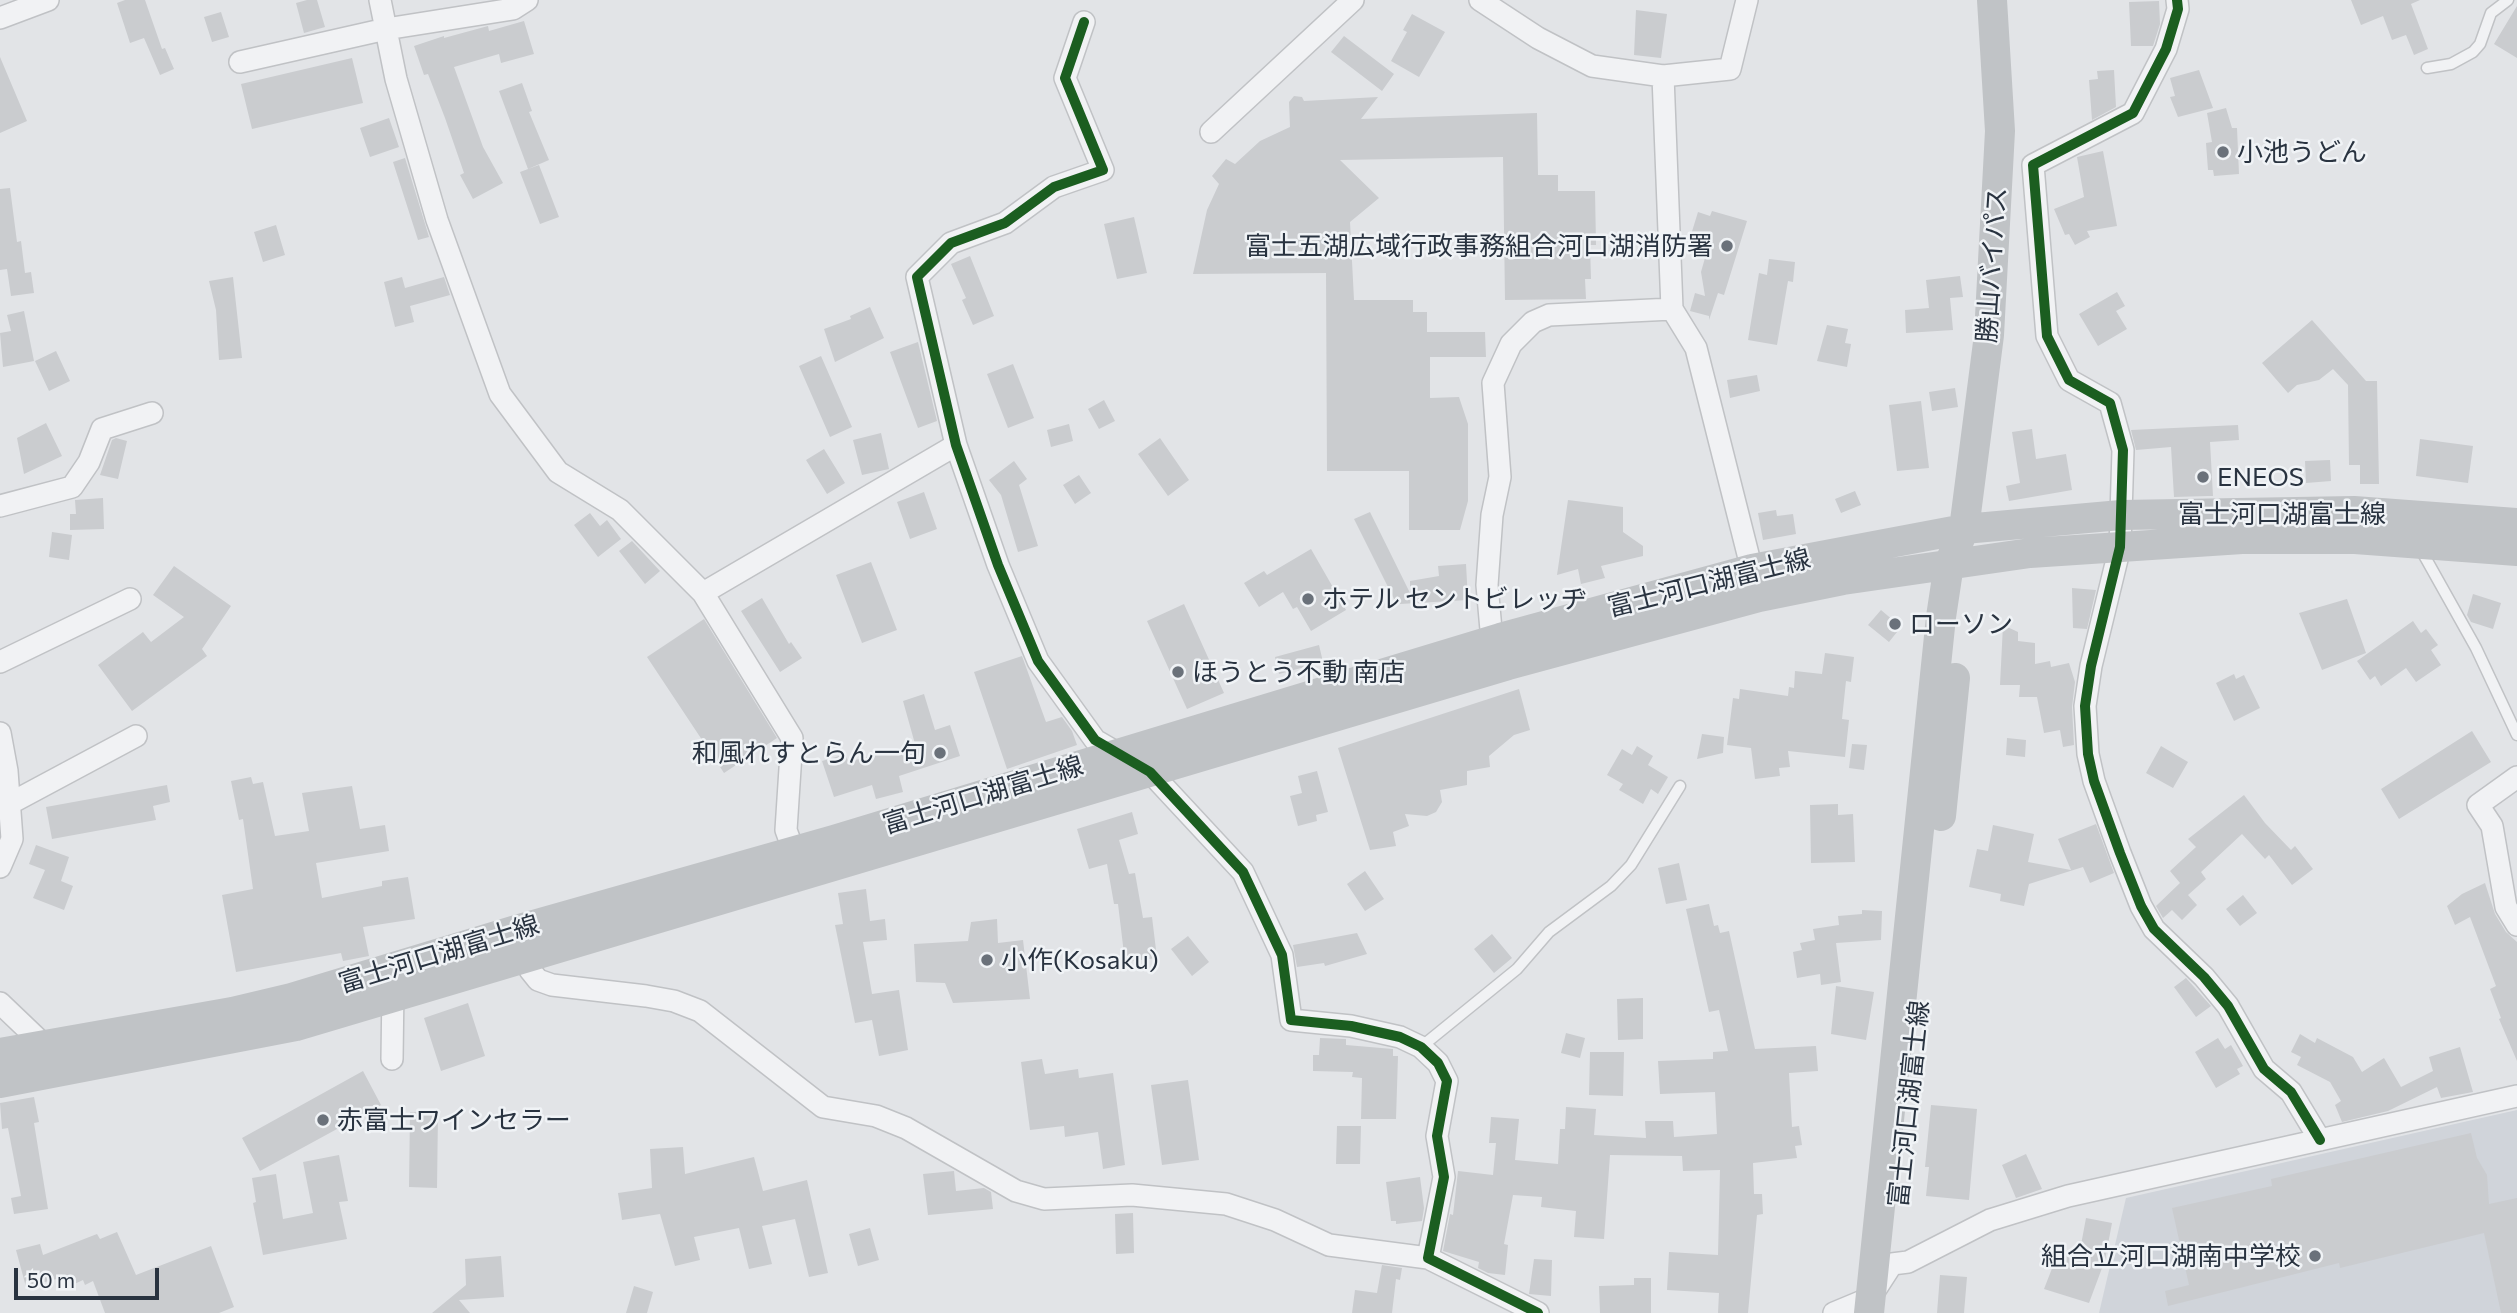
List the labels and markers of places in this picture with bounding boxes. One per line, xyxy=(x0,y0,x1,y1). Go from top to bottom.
place label: 小池うどん xyxy=(2237,136,2367,168)
marker: 小池うどん xyxy=(2215,144,2231,160)
place label: 富士五湖広域行政事務組合河口湖消防署 xyxy=(1245,230,1713,262)
marker: 富士五湖広域行政事務組合河口湖消防署 xyxy=(1719,238,1735,254)
place label: ENEOS xyxy=(2217,461,2304,493)
marker: ENEOS xyxy=(2195,469,2211,485)
place label: ホテル セントビレッヂ xyxy=(1322,583,1587,615)
marker: ホテル セントビレッヂ xyxy=(1300,591,1316,607)
place label: ローソン xyxy=(1909,608,2013,640)
marker: ローソン xyxy=(1887,616,1903,632)
place label: ほうとう不動 南店 xyxy=(1192,656,1405,688)
marker: ほうとう不動 南店 xyxy=(1170,664,1186,680)
place label: 和風れすとらん一句 xyxy=(692,737,926,769)
marker: 和風れすとらん一句 xyxy=(932,745,948,761)
place label: 小作(Kosaku) xyxy=(1001,944,1159,976)
marker: 小作(Kosaku) xyxy=(979,952,995,968)
place label: 赤富士ワインセラー xyxy=(337,1104,571,1136)
marker: 赤富士ワインセラー xyxy=(315,1112,331,1128)
place label: 組合立河口湖南中学校 xyxy=(2041,1240,2301,1272)
marker: 組合立河口湖南中学校 xyxy=(2307,1248,2323,1264)

